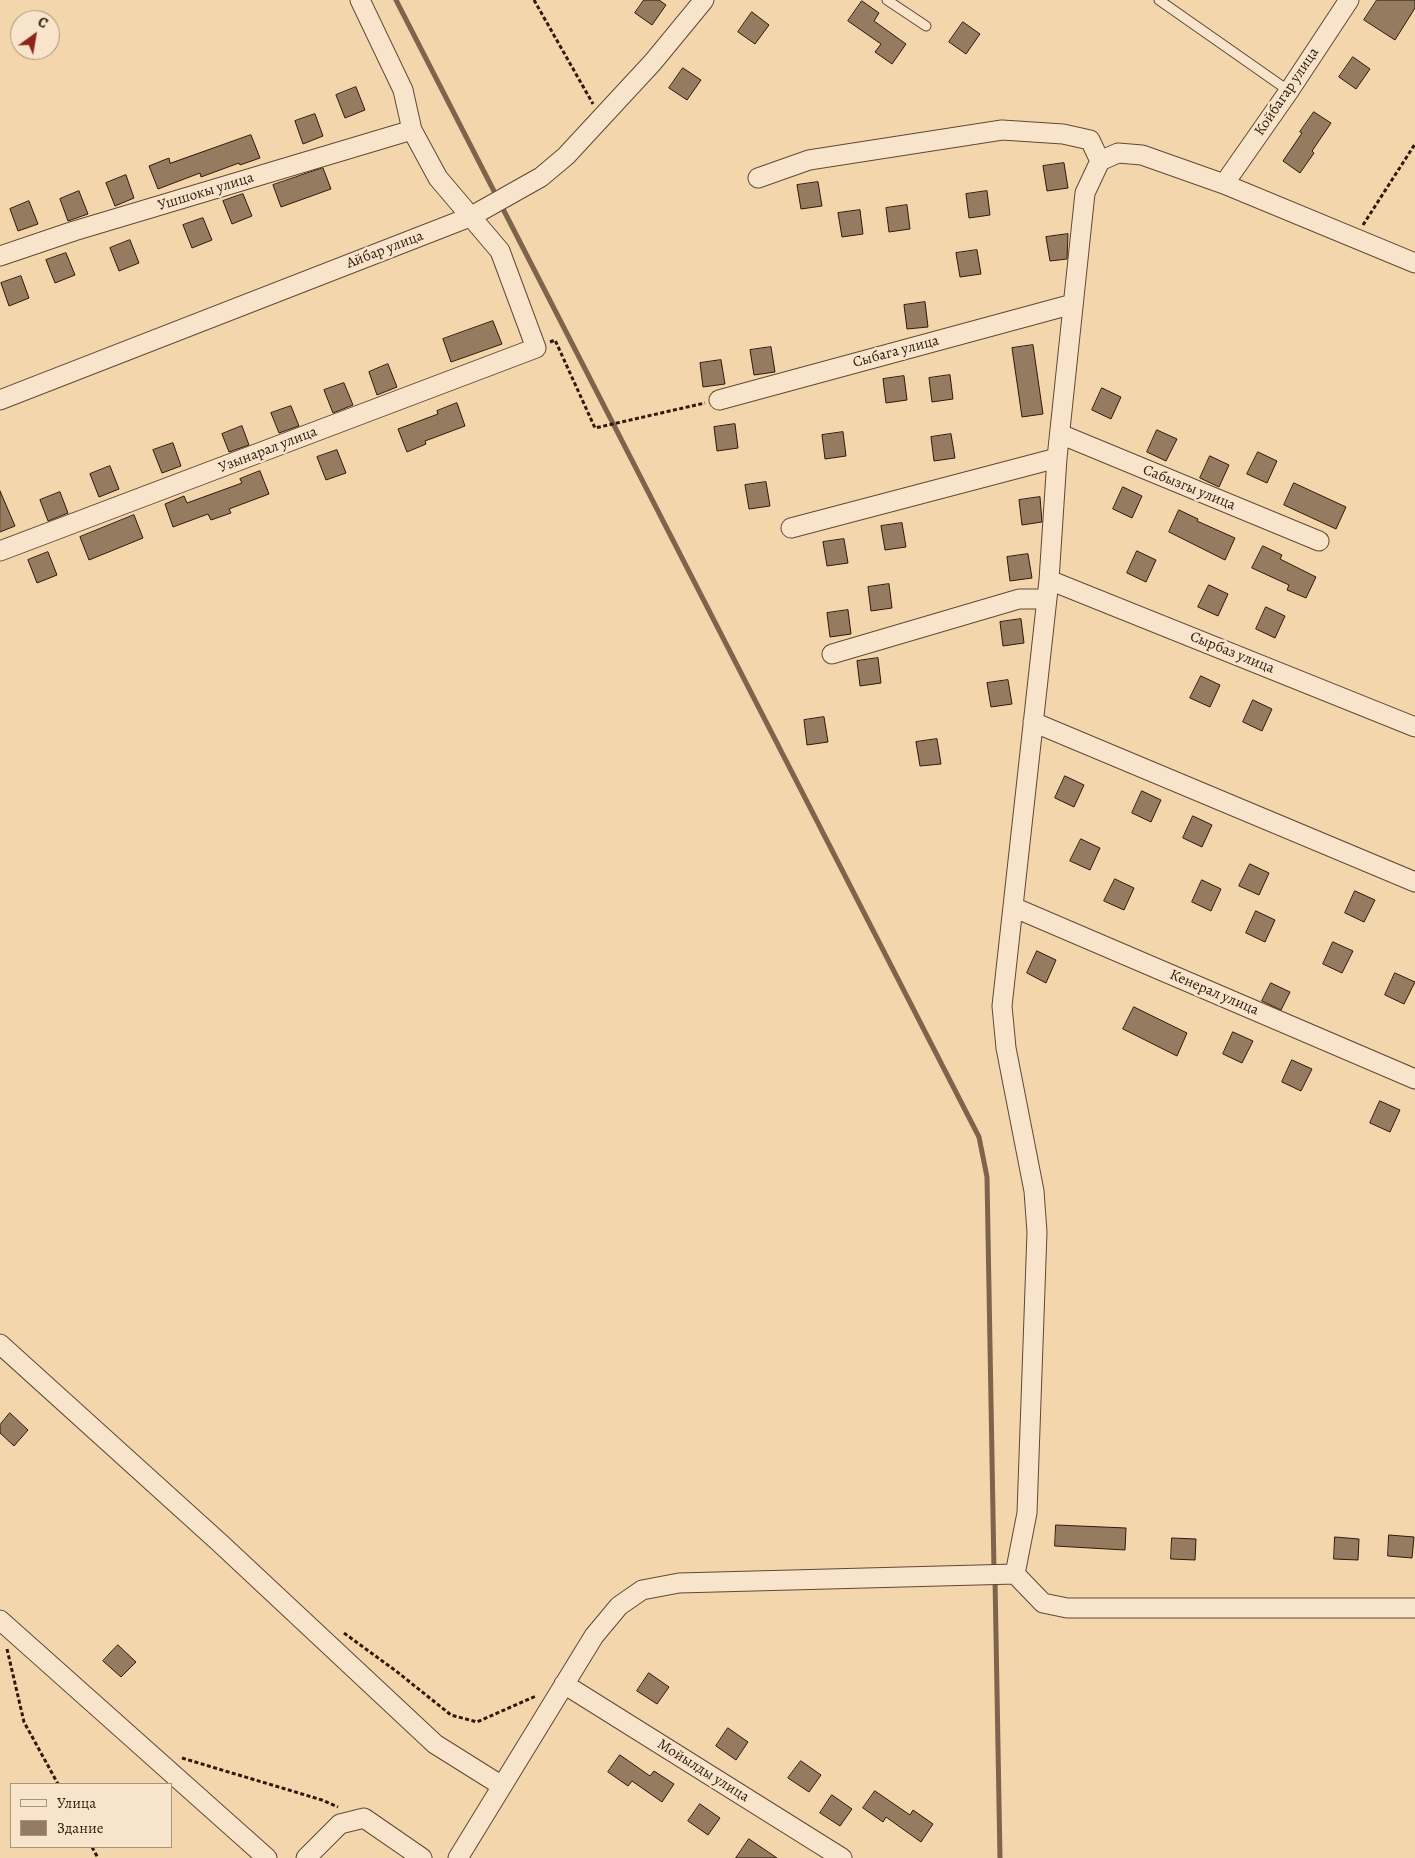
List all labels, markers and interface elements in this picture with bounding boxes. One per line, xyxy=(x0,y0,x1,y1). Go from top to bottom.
north arrow xyxy=(10,10,60,60)
text: С xyxy=(34,12,51,33)
street label: Койбагар улица xyxy=(1251,44,1323,140)
street label: Ушшокы улица xyxy=(156,169,256,215)
street label: Айбар улица xyxy=(344,227,426,273)
street label: Сыбага улица xyxy=(851,332,941,372)
street label: Узынарал улица xyxy=(216,423,320,477)
street label: Сабызгы улица xyxy=(1140,461,1238,515)
street label: Сырбаз улица xyxy=(1187,628,1277,678)
street label: Кенерал улица xyxy=(1167,966,1261,1020)
street label: Мойылды улица xyxy=(654,1736,752,1806)
legend xyxy=(10,1783,172,1848)
text: Улица xyxy=(57,1793,96,1813)
text: Здание xyxy=(57,1818,104,1838)

